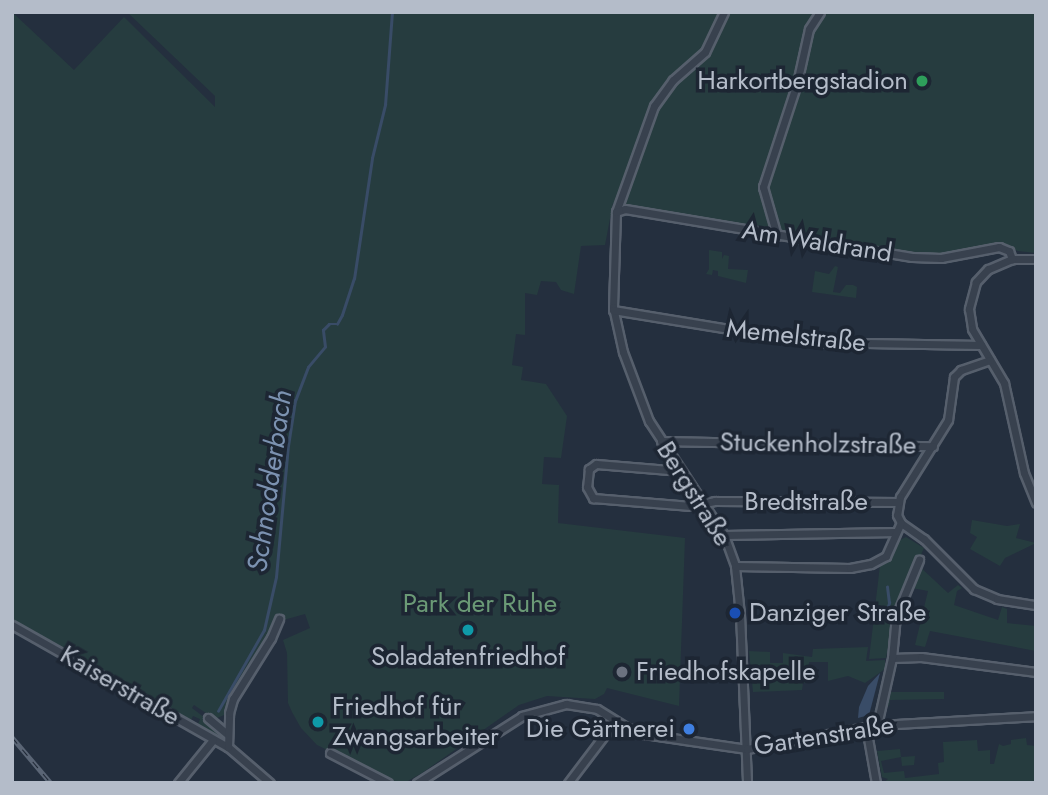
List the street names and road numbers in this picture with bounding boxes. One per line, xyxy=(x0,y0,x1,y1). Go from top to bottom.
street label: Am Waldrand xyxy=(740,215,894,269)
street label: Memelstraße xyxy=(725,313,867,359)
street label: Stuckenholzstraße xyxy=(719,427,917,461)
street label: Bergstraße xyxy=(650,436,738,552)
street label: Bredtstraße xyxy=(744,486,868,518)
street label: Kaiserstraße xyxy=(55,639,185,733)
street label: Gartenstraße xyxy=(752,710,896,762)

